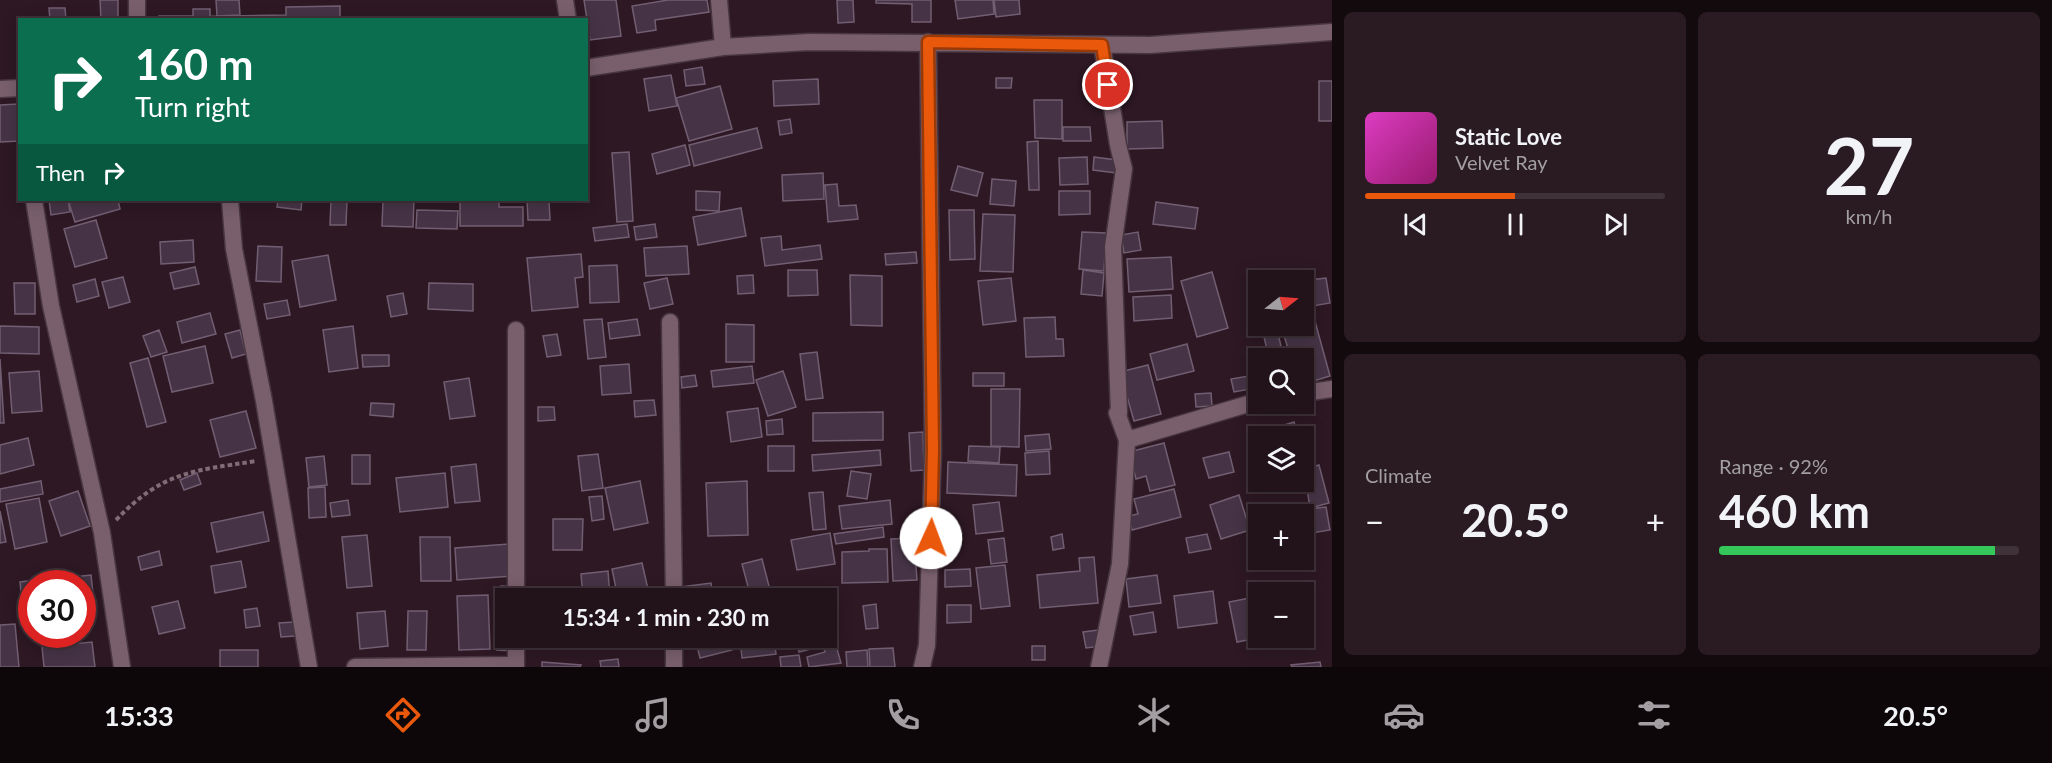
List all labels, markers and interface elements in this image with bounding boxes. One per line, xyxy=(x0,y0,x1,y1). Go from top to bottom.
text: 160 m xyxy=(135,39,253,89)
icon: right xyxy=(36,42,114,120)
pin xyxy=(1082,59,1133,110)
icon: arrive xyxy=(1091,68,1124,101)
text: Turn right xyxy=(135,90,250,123)
text: 27 xyxy=(1824,118,1914,212)
text: Static Love xyxy=(1455,123,1562,150)
text: Velvet Ray xyxy=(1455,150,1548,174)
icon: right xyxy=(97,156,130,189)
text: Then xyxy=(36,159,85,186)
text: km/h xyxy=(1846,204,1892,228)
icon: previous xyxy=(1399,208,1432,241)
icon: pause xyxy=(1499,208,1532,241)
icon: next xyxy=(1599,208,1632,241)
north arrow xyxy=(1248,270,1314,336)
map controls xyxy=(1248,270,1314,648)
button: search xyxy=(1248,348,1314,414)
button: layers xyxy=(1248,426,1314,492)
text: Range · 92% xyxy=(1719,454,1828,478)
text: Climate xyxy=(1365,463,1432,487)
text: 460 km xyxy=(1719,484,1870,538)
text: 20.5° xyxy=(1461,493,1569,547)
text: − xyxy=(1365,501,1384,541)
text: + xyxy=(1646,501,1665,541)
button: + xyxy=(1248,504,1314,570)
position arrow xyxy=(899,506,963,570)
speed limit sign: 30 xyxy=(18,570,96,648)
button: − xyxy=(1248,582,1314,648)
text: 15:34 · 1 min · 230 m xyxy=(563,604,769,631)
icon: directions xyxy=(382,694,424,736)
icon: music xyxy=(632,694,674,736)
icon: phone xyxy=(882,694,924,736)
icon: climate xyxy=(1133,694,1175,736)
icon: car xyxy=(1383,694,1425,736)
icon: filters xyxy=(1633,694,1675,736)
text: 15:33 xyxy=(104,699,174,732)
text: 20.5° xyxy=(1883,699,1948,732)

